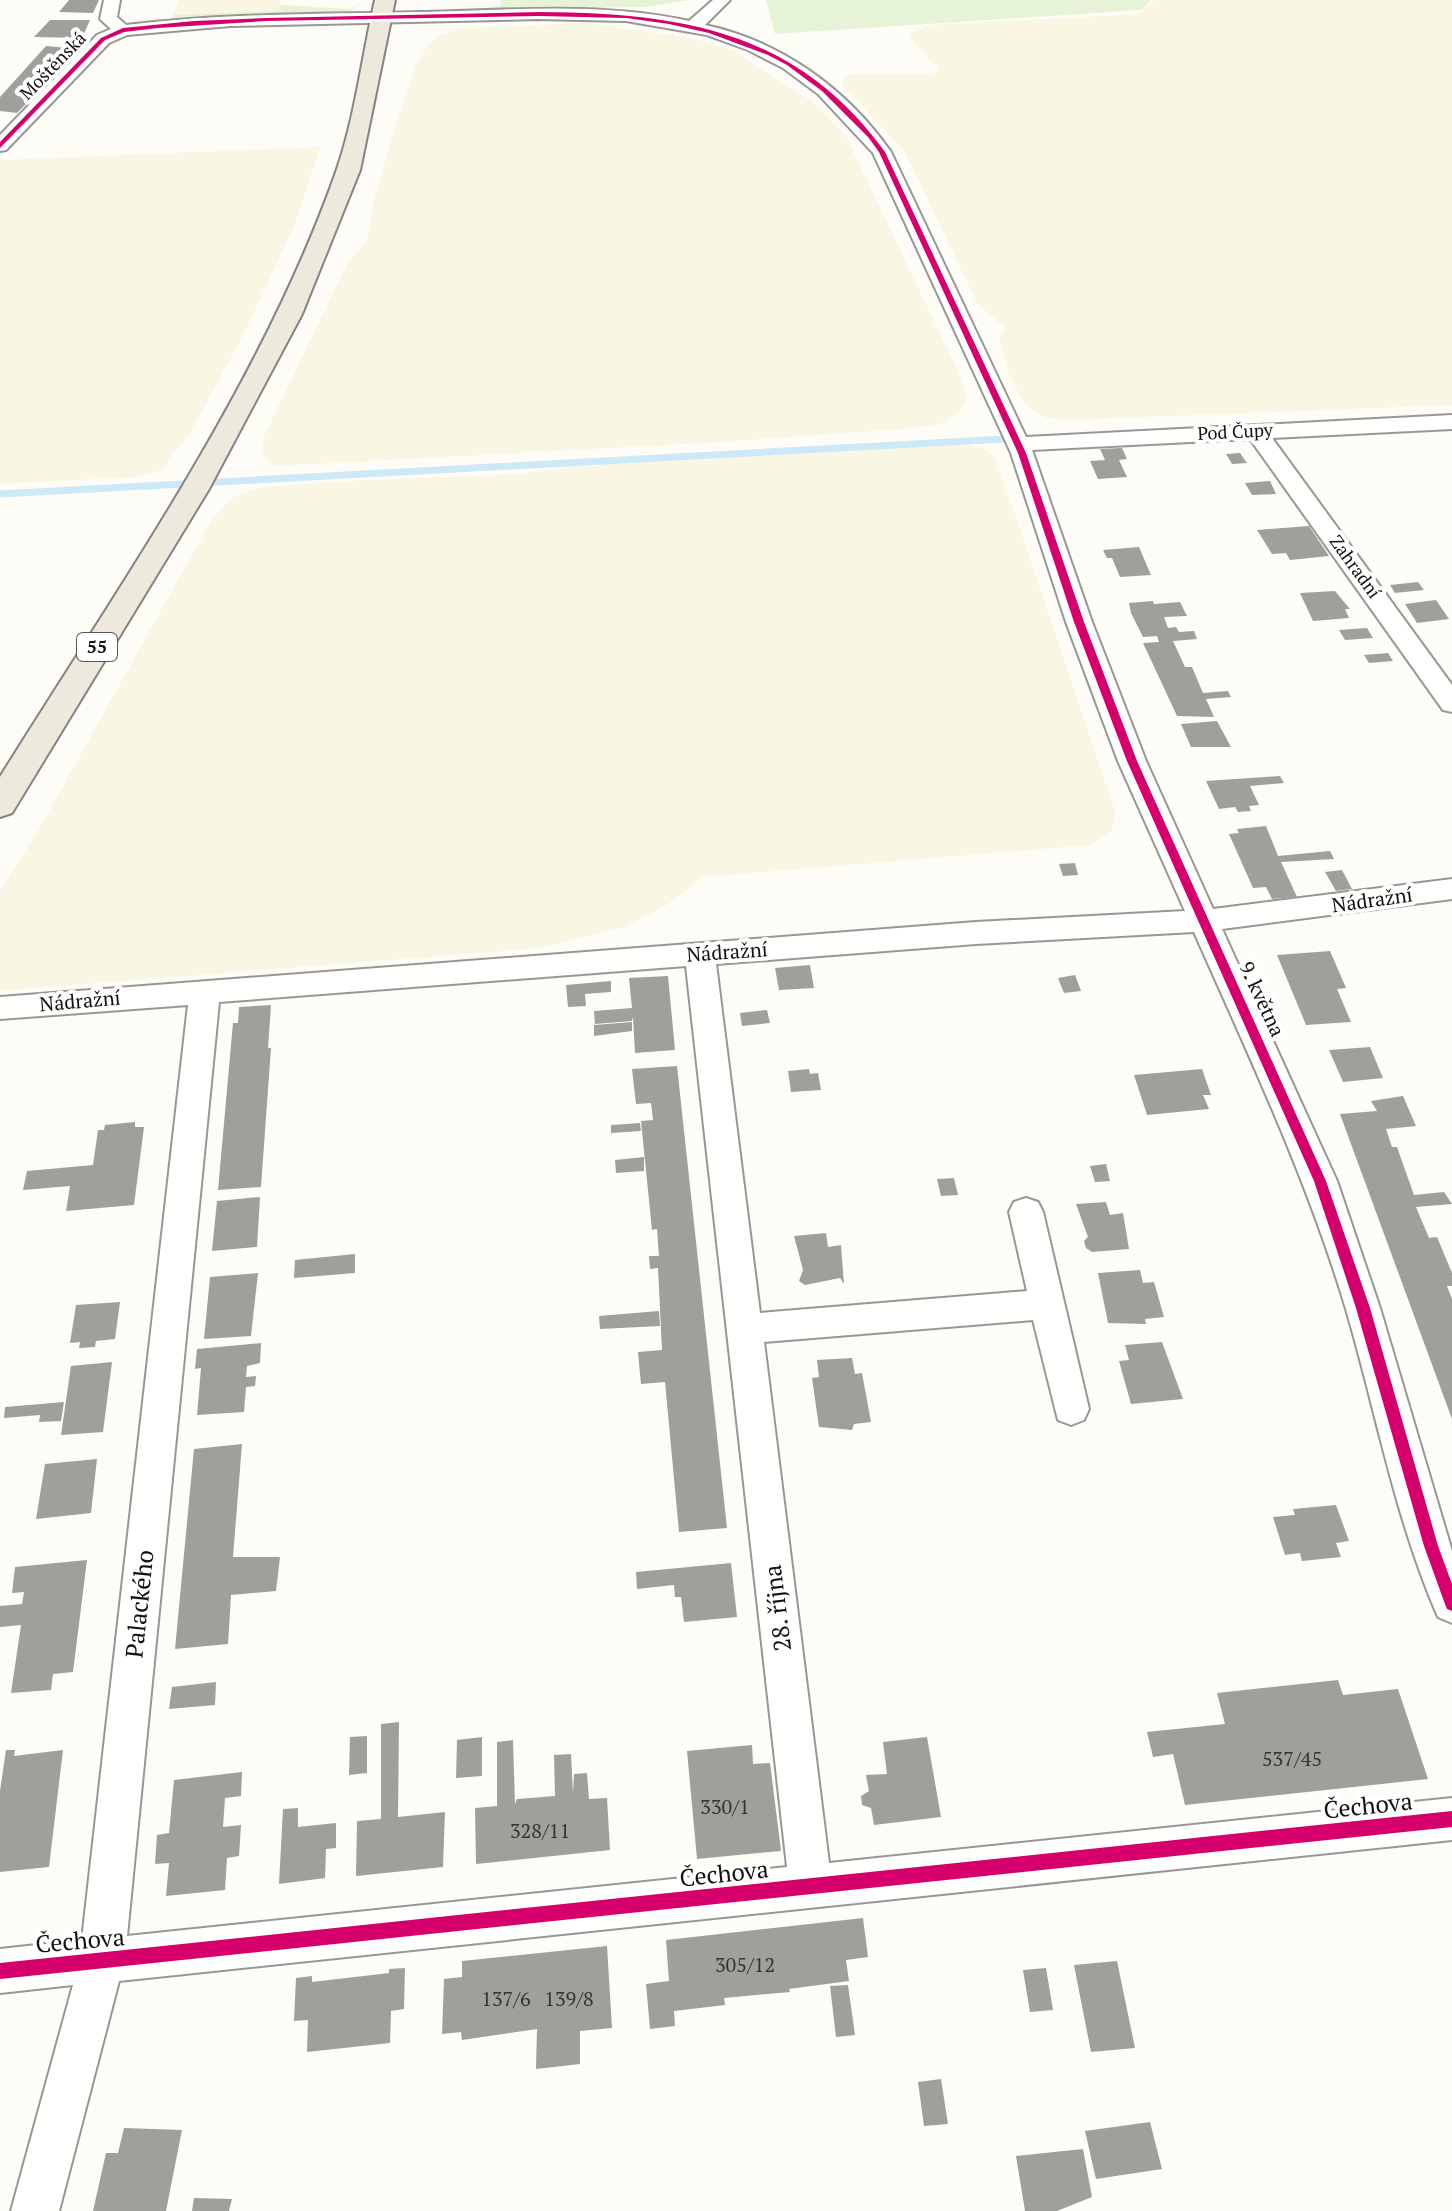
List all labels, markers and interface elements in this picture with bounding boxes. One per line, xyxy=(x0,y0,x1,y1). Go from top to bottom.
street label: Moštěnská xyxy=(14,26,91,105)
street label: Pod Čupy xyxy=(1197,417,1274,445)
street label: Zahradní xyxy=(1325,530,1387,603)
road number: 55 xyxy=(77,633,117,661)
street label: Nádražní xyxy=(1330,880,1414,919)
street label: Nádražní xyxy=(685,935,768,968)
street label: 9. května xyxy=(1233,957,1292,1041)
street label: Nádražní xyxy=(38,984,122,1017)
street label: Palackého xyxy=(117,1548,161,1660)
street label: 28. října xyxy=(756,1563,798,1653)
house number: 537/45 xyxy=(1262,1745,1322,1772)
street label: Čechova xyxy=(1322,1784,1414,1826)
house number: 330/1 xyxy=(700,1793,750,1820)
house number: 328/11 xyxy=(510,1817,570,1844)
street label: Čechova xyxy=(678,1852,770,1894)
street label: Čechova xyxy=(34,1920,126,1960)
house number: 305/12 xyxy=(715,1951,775,1978)
house number: 137/6 xyxy=(481,1985,531,2012)
house number: 139/8 xyxy=(544,1985,594,2012)

